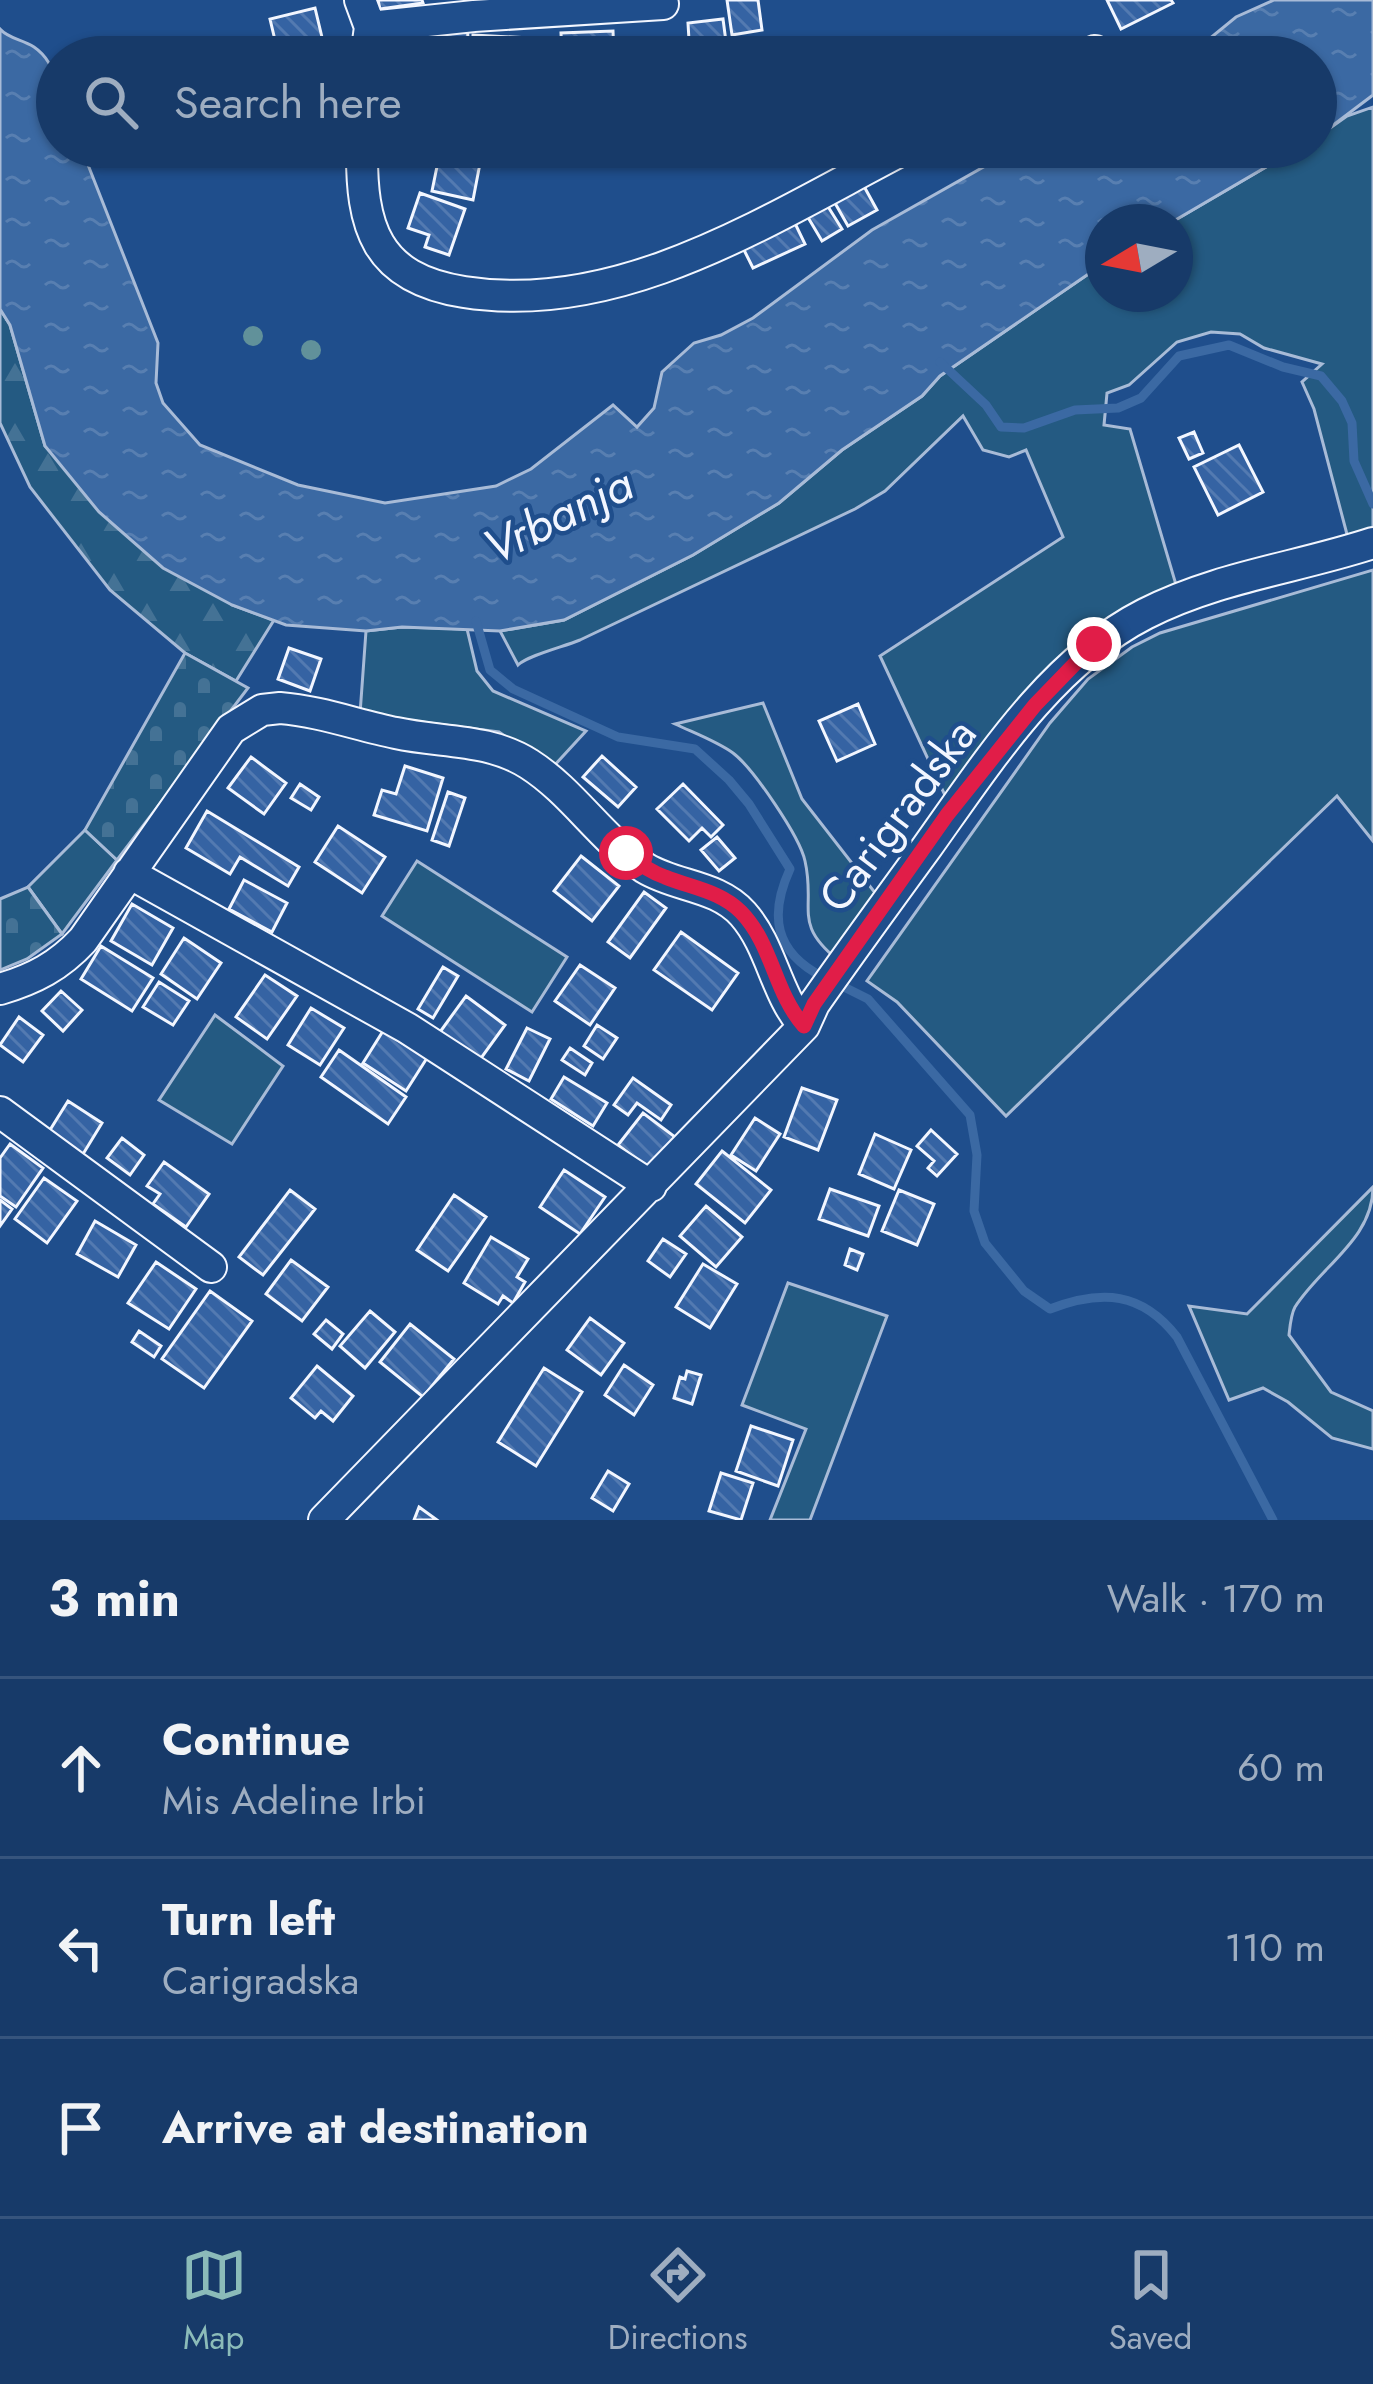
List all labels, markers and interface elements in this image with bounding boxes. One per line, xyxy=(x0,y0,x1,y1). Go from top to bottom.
search box xyxy=(36,36,1337,168)
icon: search xyxy=(78,69,144,135)
text: Search here xyxy=(174,70,402,135)
north arrow xyxy=(1085,204,1193,312)
water label: Vrbanja xyxy=(472,450,645,581)
route end xyxy=(1067,617,1121,671)
street label: Carigradska xyxy=(803,705,992,926)
route start xyxy=(599,826,653,880)
text: 3 min xyxy=(48,1561,180,1635)
text: Walk · 170 m xyxy=(1107,1570,1325,1627)
text: Continue xyxy=(162,1707,350,1772)
icon: ahead xyxy=(48,1735,114,1801)
text: 60 m xyxy=(1237,1739,1325,1796)
text: Mis Adeline Irbi xyxy=(162,1772,426,1829)
text: Turn left xyxy=(162,1887,335,1952)
icon: left xyxy=(48,1915,114,1981)
text: 110 m xyxy=(1224,1919,1325,1976)
text: Carigradska xyxy=(162,1952,359,2009)
icon: arrive xyxy=(48,2095,114,2161)
text: Arrive at destination xyxy=(162,2095,589,2160)
tab: Map xyxy=(181,2242,247,2361)
tab: Directions xyxy=(608,2242,748,2361)
tab: Saved xyxy=(1109,2242,1192,2361)

